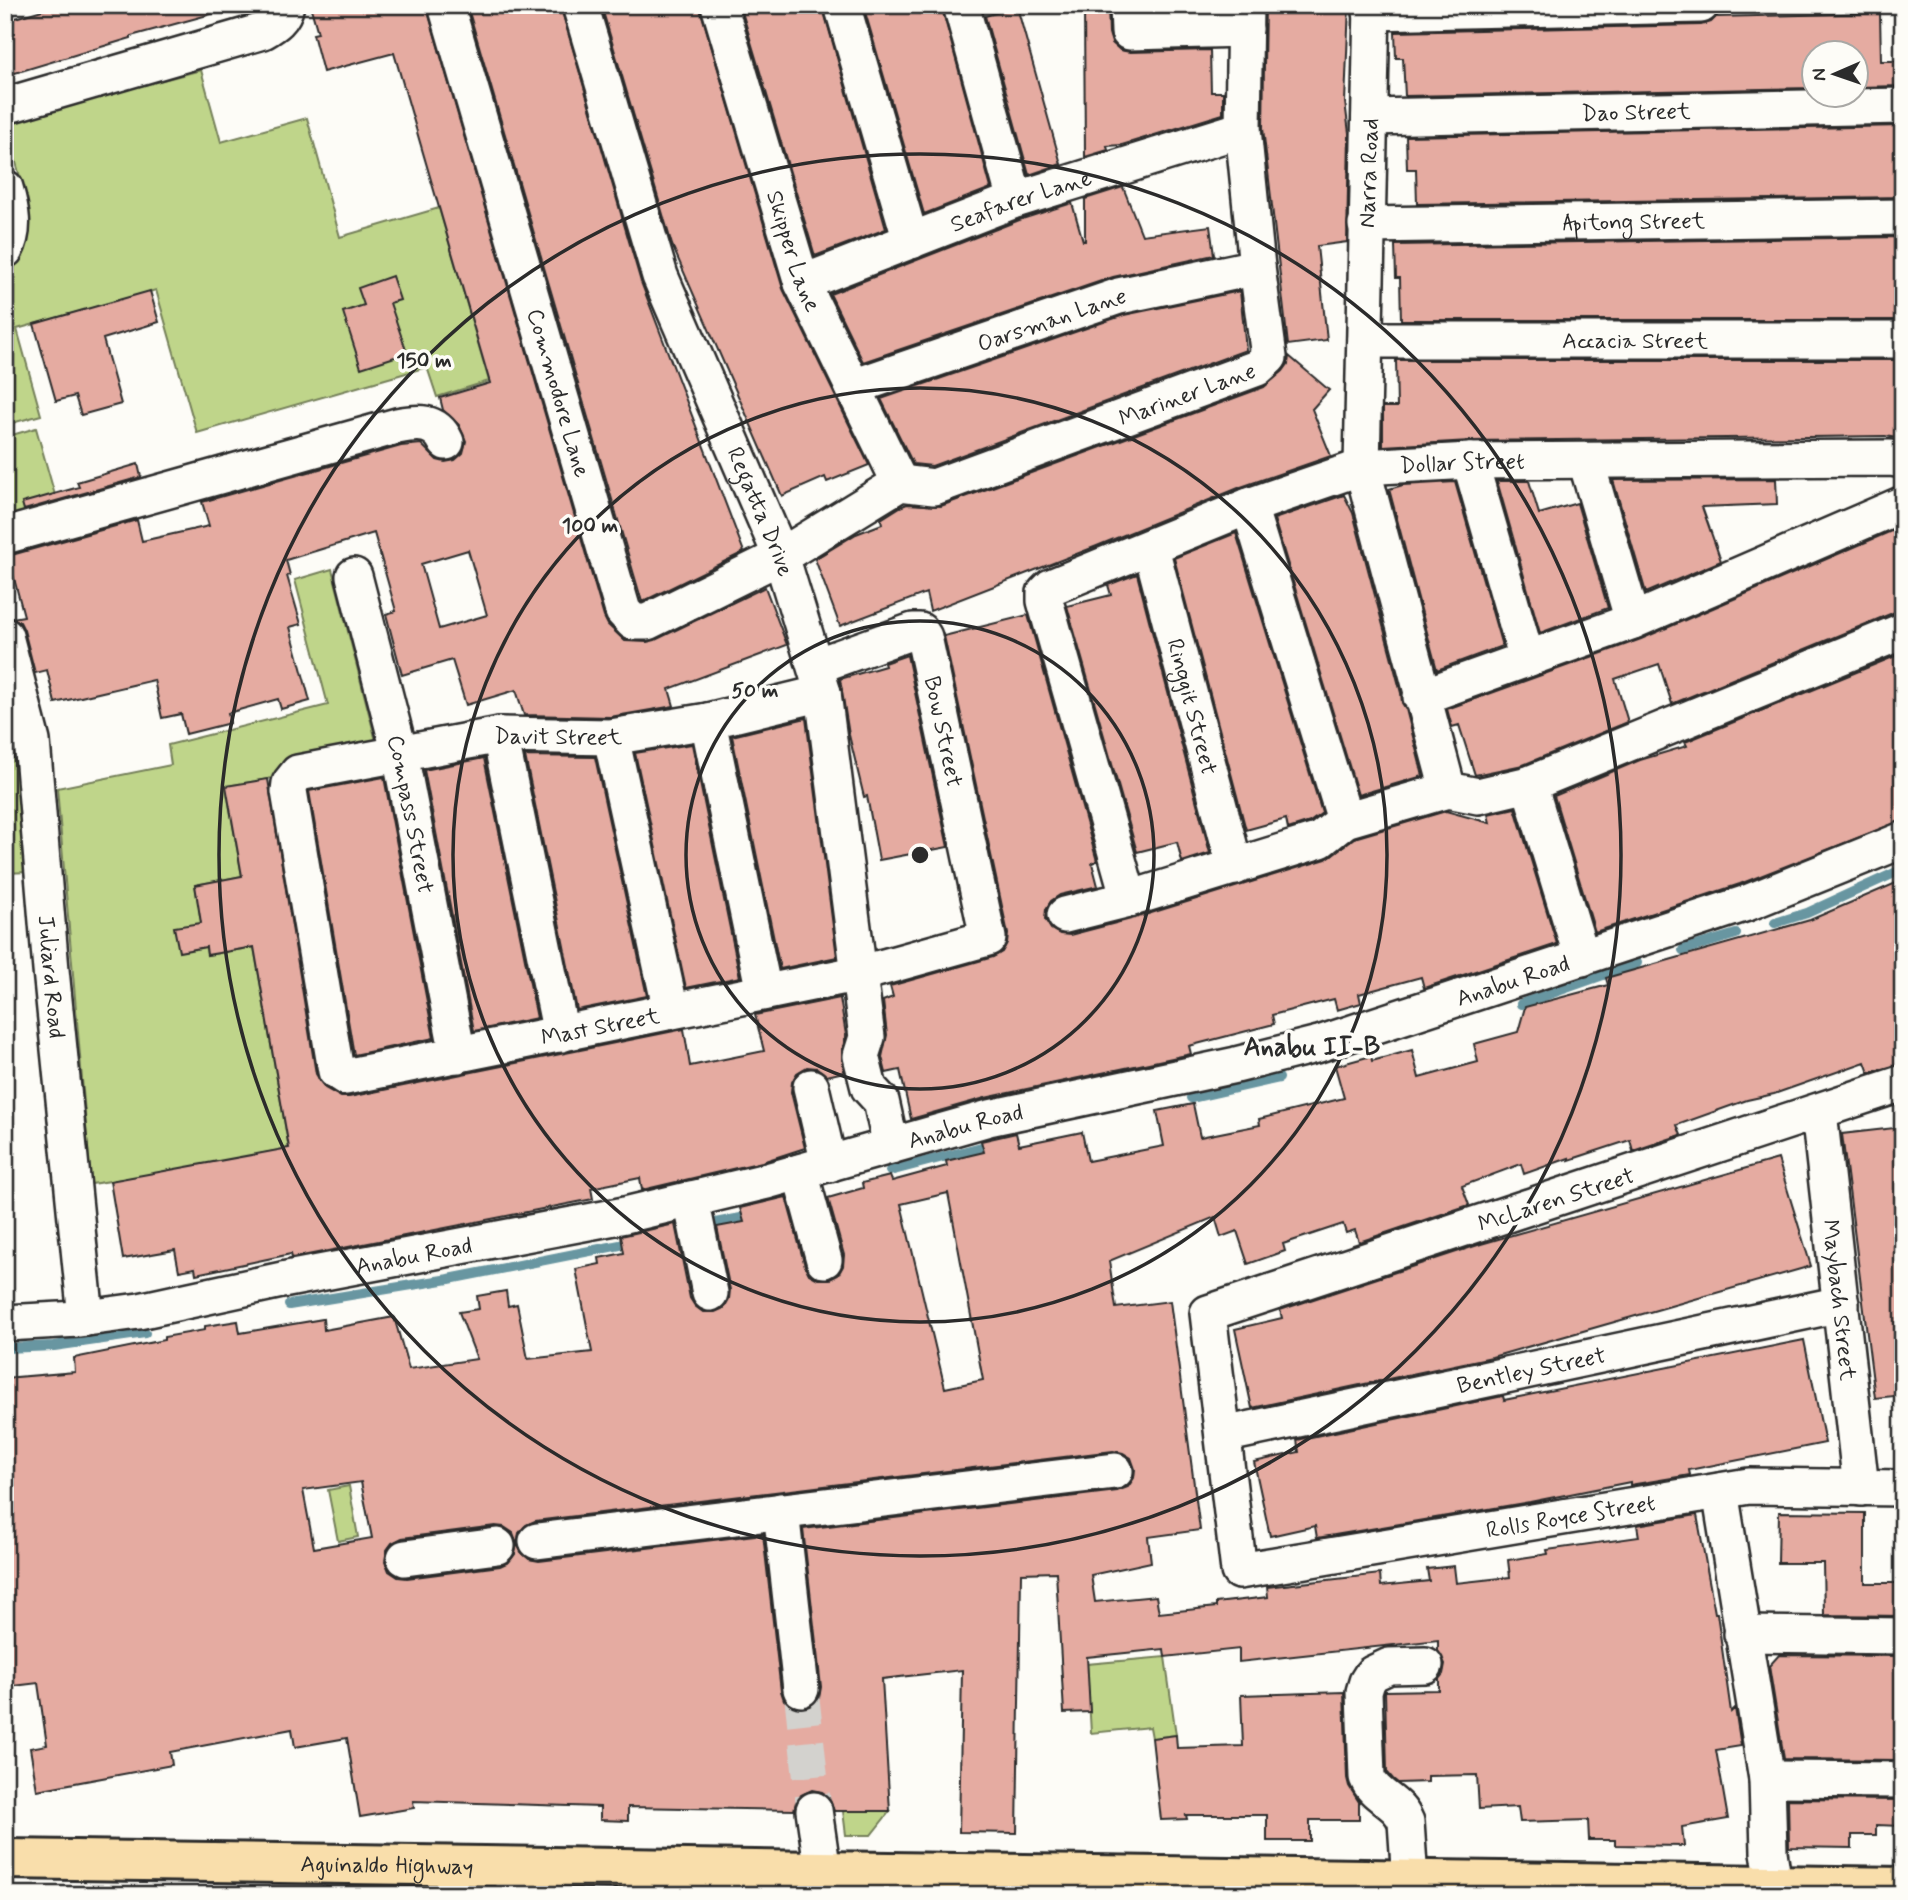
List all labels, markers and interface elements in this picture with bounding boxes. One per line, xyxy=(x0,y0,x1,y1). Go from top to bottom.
north arrow xyxy=(1800,38,1870,108)
text: N xyxy=(1807,68,1832,81)
street label: Dao Street xyxy=(1581,97,1691,130)
street label: Narra Road xyxy=(1353,118,1387,228)
street label: Seafarer Lane xyxy=(946,164,1096,241)
street label: Skipper Lane xyxy=(758,187,827,317)
street label: Apitong Street xyxy=(1562,207,1706,240)
street label: Oarsman Lane xyxy=(974,282,1129,360)
street label: Commodore Lane xyxy=(519,305,596,481)
street label: Accacia Street xyxy=(1562,327,1708,357)
text: 150 m xyxy=(396,347,452,375)
street label: Mariner Lane xyxy=(1115,357,1260,435)
street label: Regatta Drive xyxy=(719,443,800,581)
street label: Dollar Street xyxy=(1399,448,1525,482)
text: 100 m xyxy=(562,512,618,540)
street label: Ringgit Street xyxy=(1158,636,1223,779)
street label: Bow Street xyxy=(916,674,969,790)
text: 50 m xyxy=(732,677,779,705)
street label: Davit Street xyxy=(494,722,624,754)
street label: Compass Street xyxy=(379,732,440,897)
centre of rings xyxy=(908,843,932,867)
street label: Juliard Road xyxy=(30,914,71,1040)
street label: Anabu Road xyxy=(1453,949,1574,1015)
street label: Mast Street xyxy=(539,1002,663,1054)
district label: Anabu II-B xyxy=(1244,1031,1380,1065)
street label: Anabu Road xyxy=(905,1098,1026,1157)
street label: McLaren Street xyxy=(1475,1161,1639,1240)
street label: Maybach Street xyxy=(1814,1218,1862,1383)
street label: Anabu Road xyxy=(353,1231,475,1283)
street label: Bentley Street xyxy=(1454,1341,1609,1402)
street label: Rolls Royce Street xyxy=(1484,1489,1658,1547)
street label: Aguinaldo Highway xyxy=(300,1850,474,1884)

